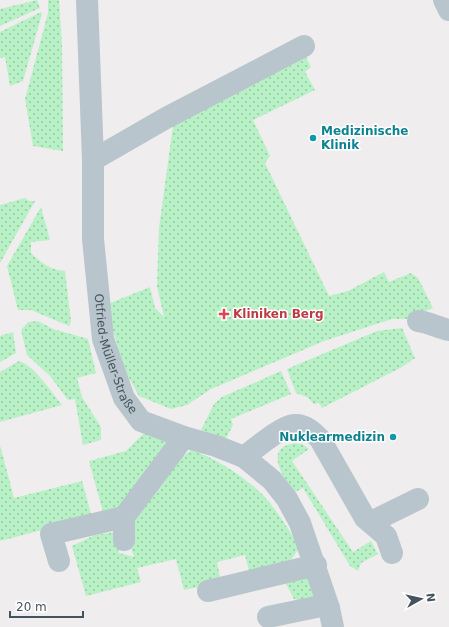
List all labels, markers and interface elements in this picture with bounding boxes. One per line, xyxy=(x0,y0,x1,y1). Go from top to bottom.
place label: Medizinische Klinik xyxy=(321,124,408,152)
marker: Medizinische Klinik xyxy=(308,133,318,143)
street label: Otfried-Müller-Straße xyxy=(91,293,140,417)
place label: Kliniken Berg xyxy=(233,307,324,321)
marker: Kliniken Berg xyxy=(218,308,230,320)
place label: Nuklearmedizin xyxy=(279,430,385,444)
marker: Nuklearmedizin xyxy=(388,432,398,442)
north arrow xyxy=(401,579,441,619)
text: N xyxy=(423,592,437,603)
scale bar xyxy=(10,593,83,619)
text: 20 m xyxy=(16,600,47,614)

